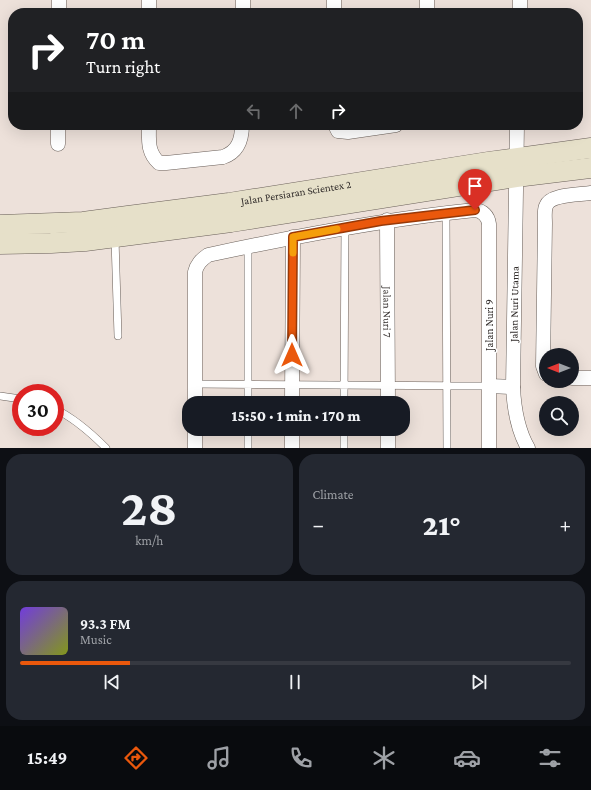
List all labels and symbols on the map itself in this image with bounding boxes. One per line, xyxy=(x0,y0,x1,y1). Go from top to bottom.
pin xyxy=(458,169,492,210)
street label: Jalan Persiaran Scientex 2 xyxy=(239,178,352,208)
street label: Jalan Nuri Utama xyxy=(507,266,522,343)
street label: Jalan Nuri 7 xyxy=(380,285,394,338)
street label: Jalan Nuri 9 xyxy=(483,299,496,352)
position arrow xyxy=(271,334,313,376)
north arrow xyxy=(539,348,579,388)
speed limit sign: 30 xyxy=(12,384,64,436)

